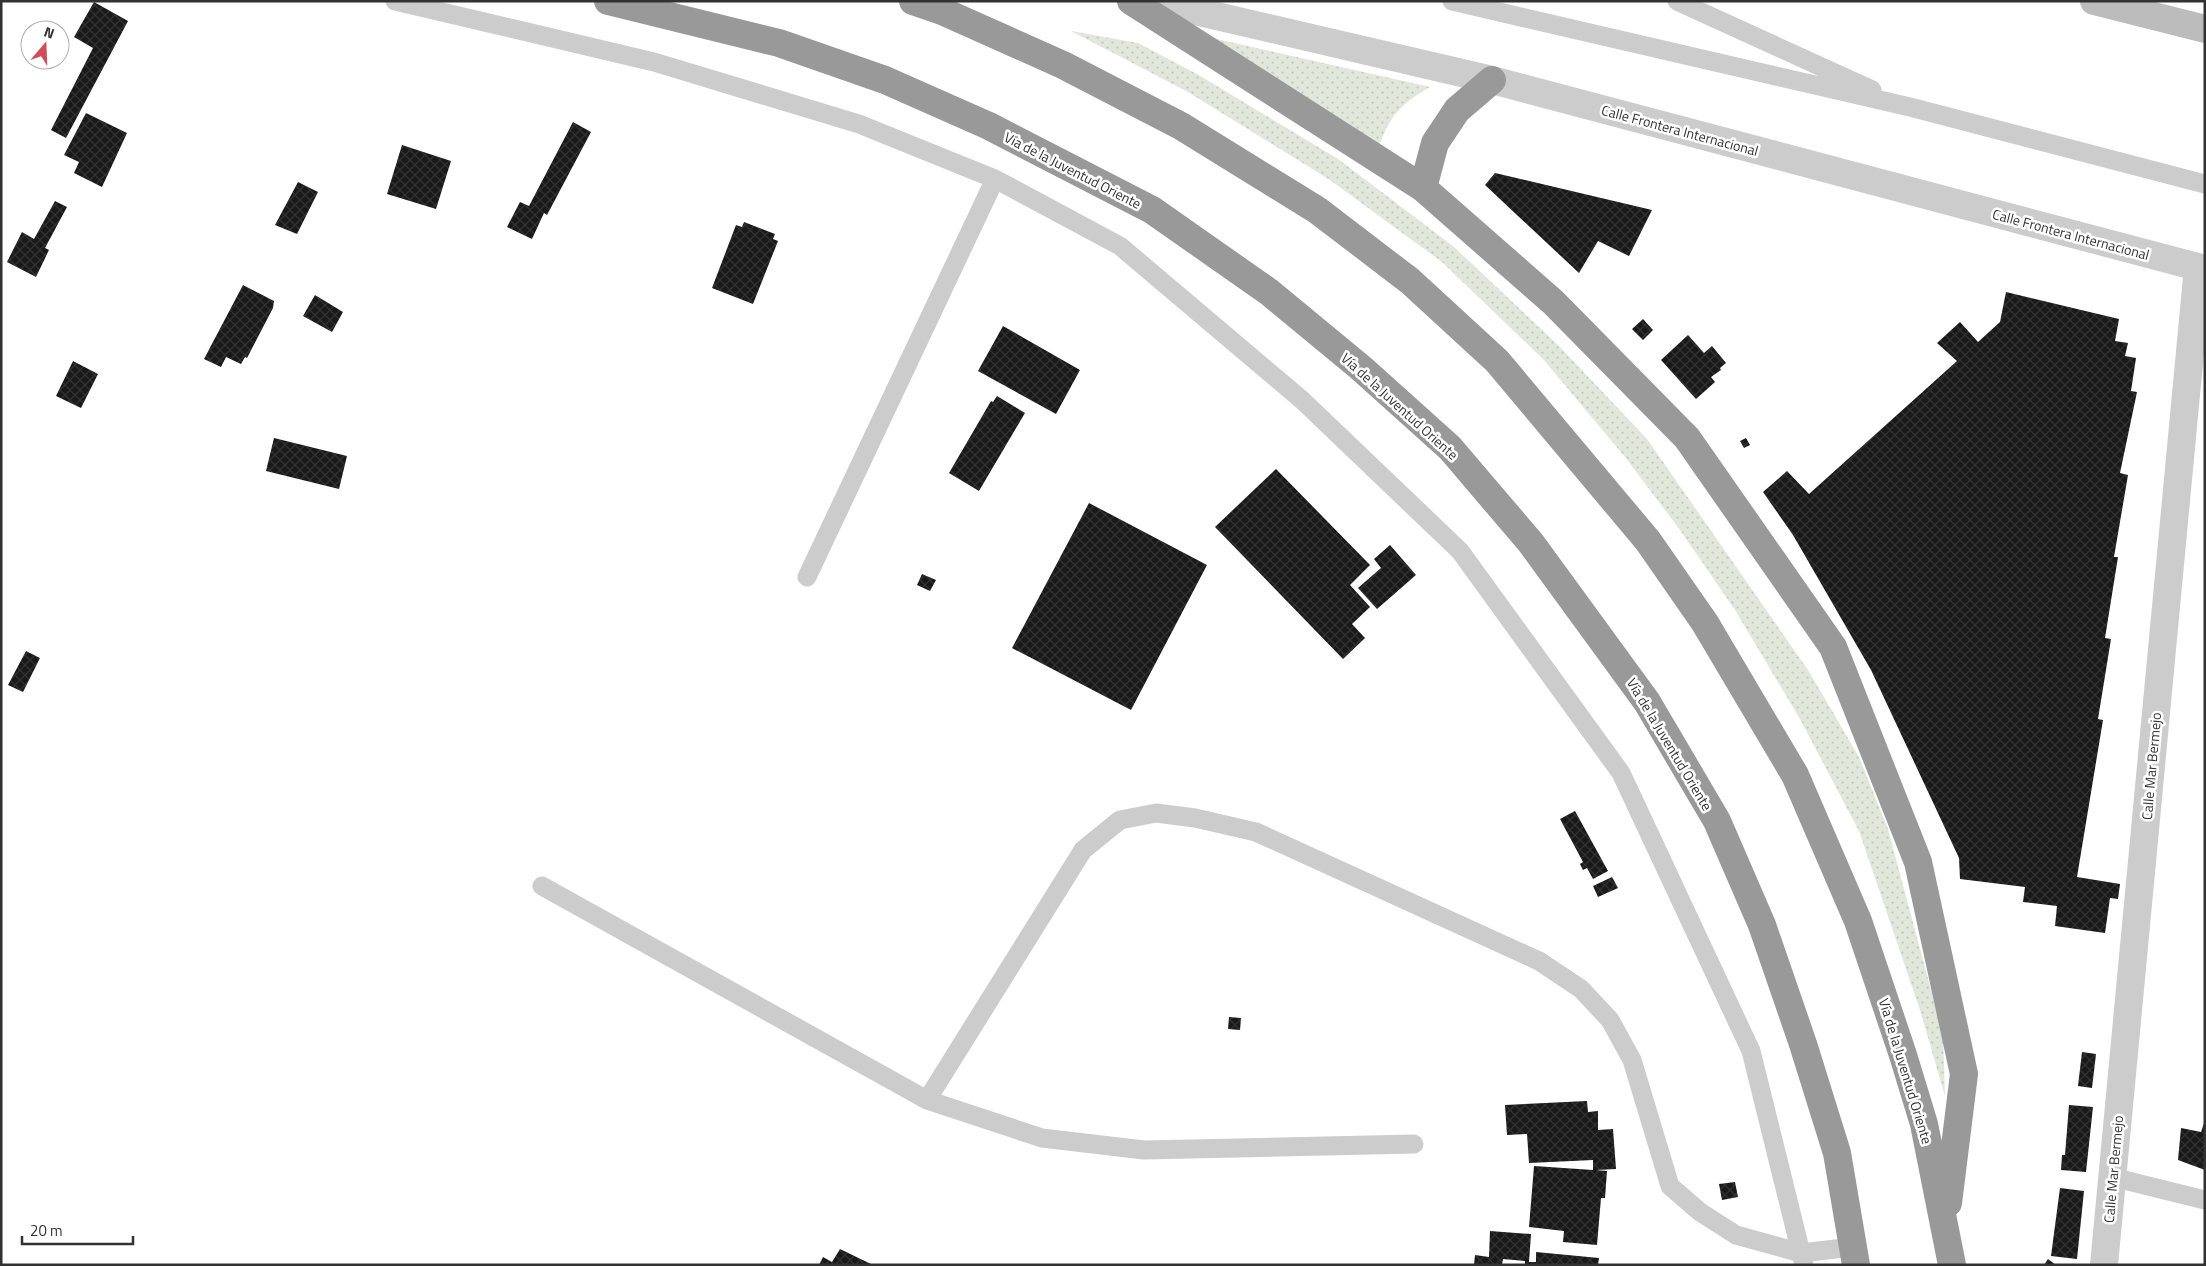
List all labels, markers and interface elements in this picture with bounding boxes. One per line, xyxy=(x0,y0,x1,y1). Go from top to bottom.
north arrow xyxy=(20,20,70,70)
text: N xyxy=(41,21,57,44)
street label: Calle Frontera Internacional xyxy=(1599,99,1761,161)
street label: Vía de la Juventud Oriente xyxy=(1001,126,1145,214)
street label: Calle Frontera Internacional xyxy=(1990,203,2152,265)
street label: Vía de la Juventud Oriente xyxy=(1337,348,1463,464)
street label: Vía de la Juventud Oriente xyxy=(1622,674,1718,814)
street label: Calle Mar Bermejo xyxy=(2136,711,2166,821)
street label: Vía de la Juventud Oriente xyxy=(1874,996,1938,1146)
street label: Calle Mar Bermejo xyxy=(2098,1114,2128,1224)
scale bar xyxy=(22,1214,134,1246)
text: 20 m xyxy=(30,1219,63,1242)

